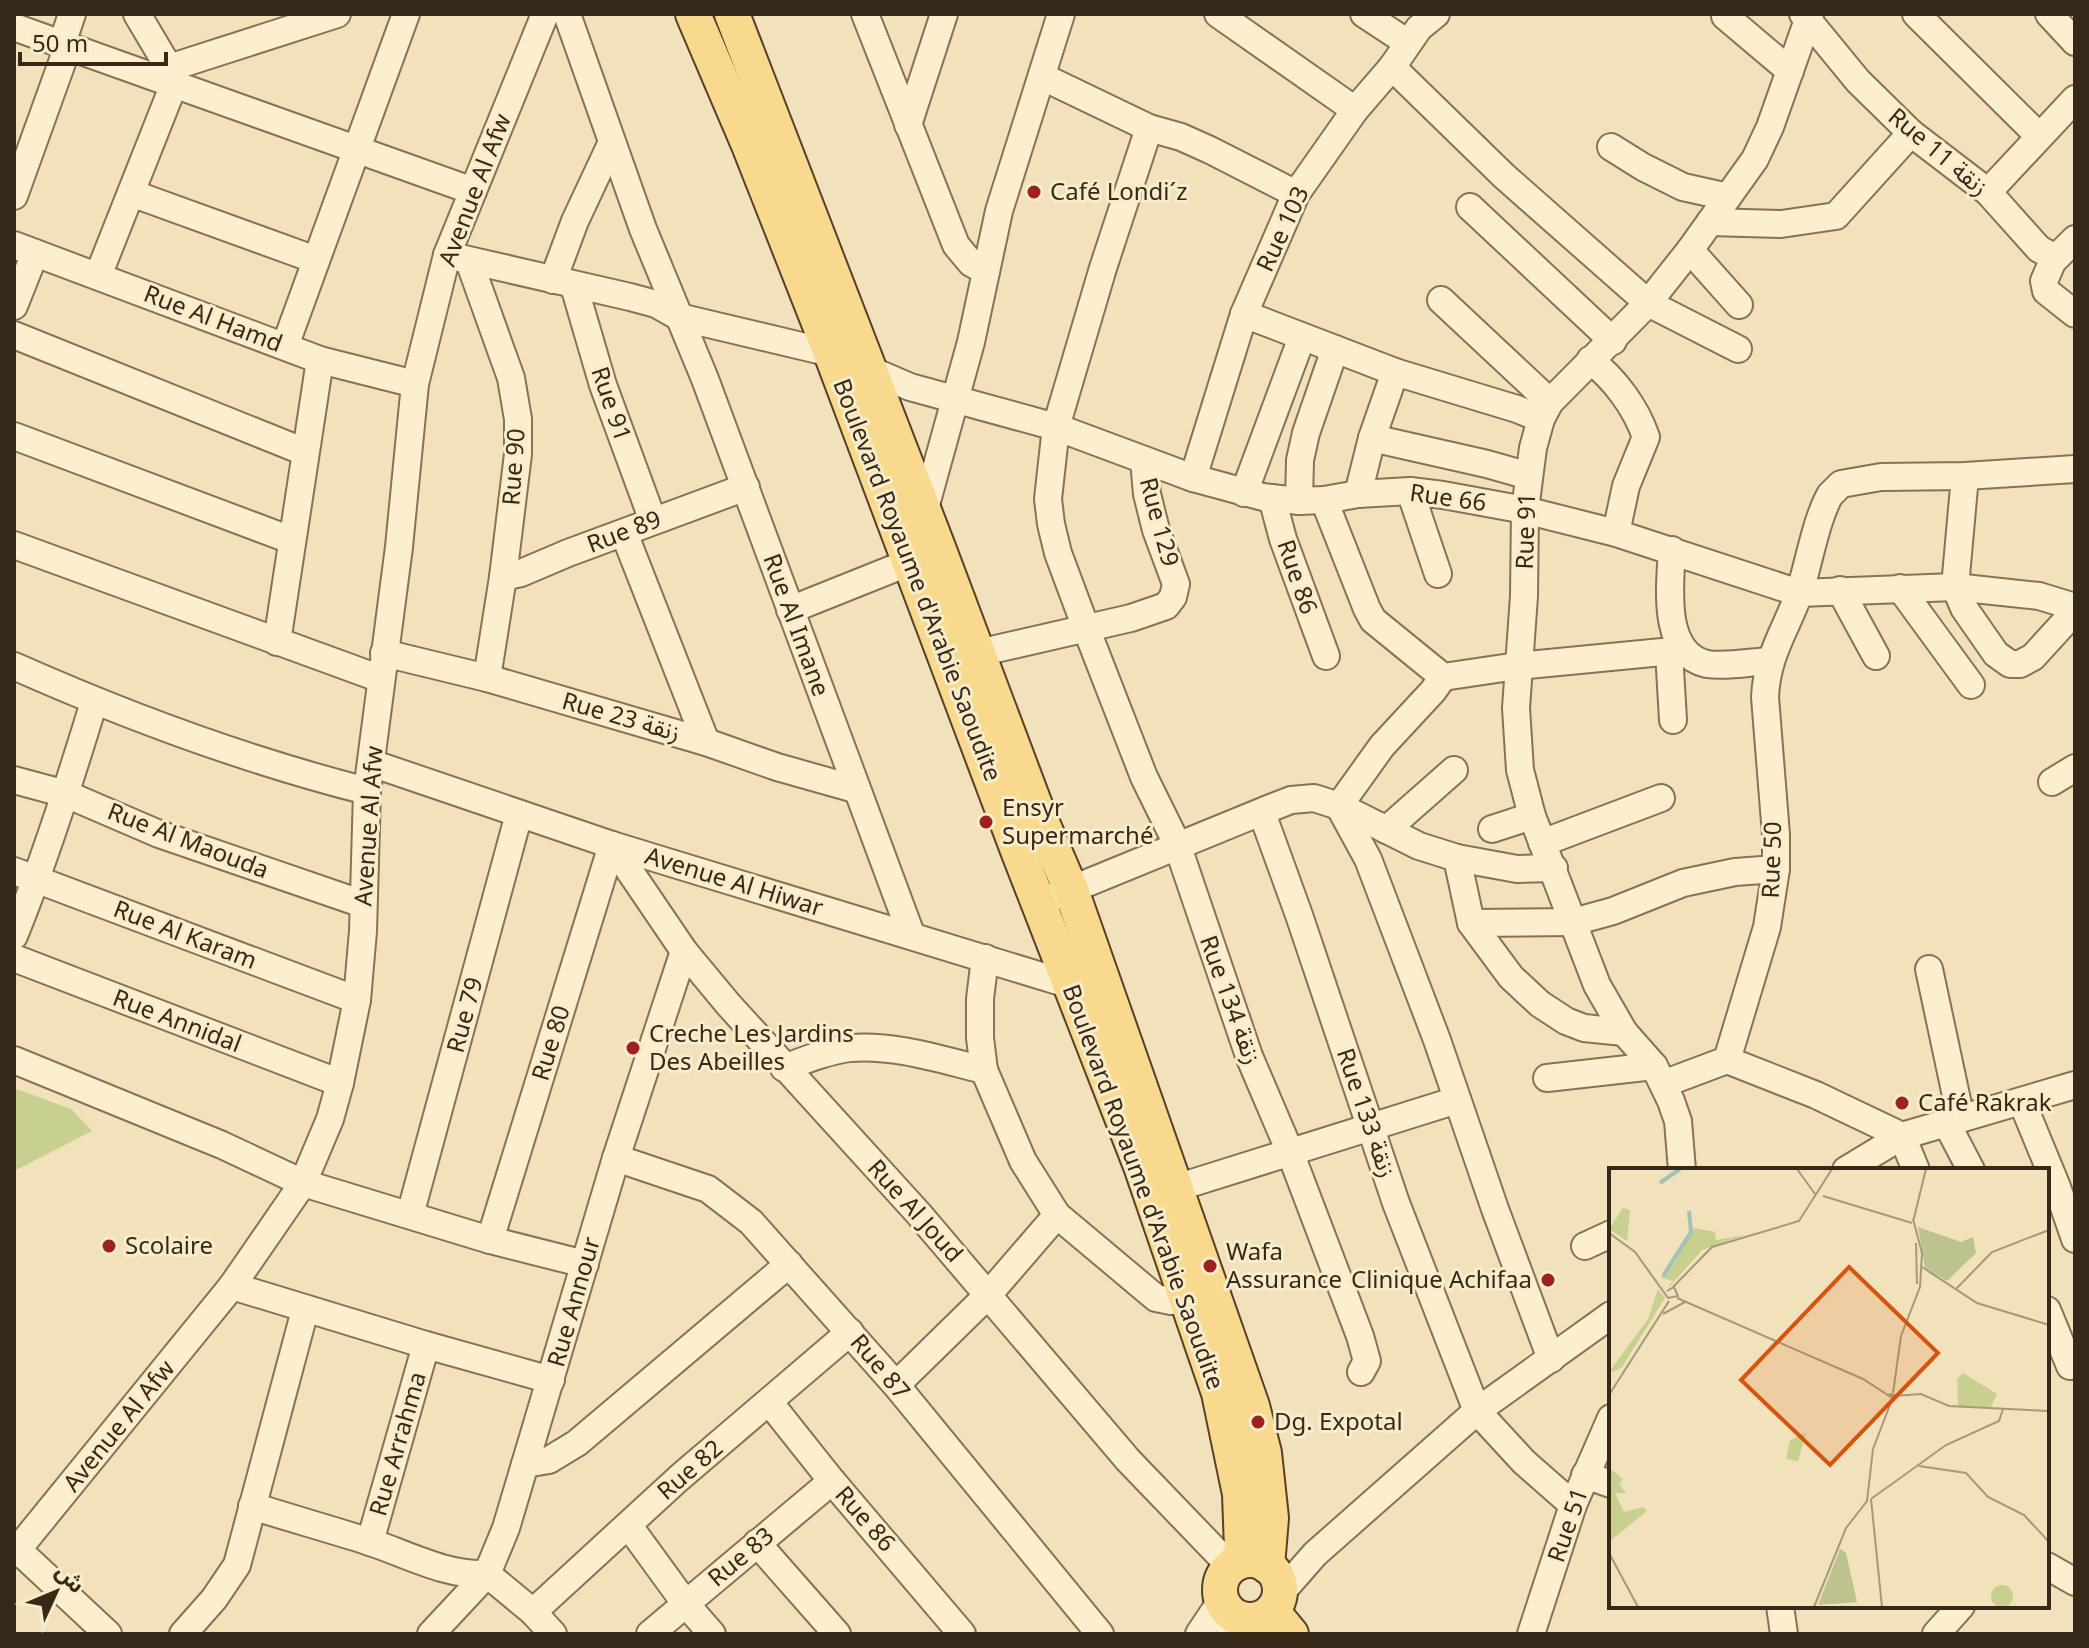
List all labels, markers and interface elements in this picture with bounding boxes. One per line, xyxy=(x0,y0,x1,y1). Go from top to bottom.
scale bar xyxy=(20,16,166,66)
text: 50 m xyxy=(32,19,88,70)
street label: Rue 11 زنقة xyxy=(1875,94,2001,211)
street label: Avenue Al Afw xyxy=(423,106,528,274)
place label: Café Londi´z xyxy=(1050,167,1188,218)
street label: Rue 103 xyxy=(1241,177,1326,281)
marker: Café Londi´z xyxy=(1025,183,1043,201)
street label: Rue Al Hamd xyxy=(136,270,290,369)
street label: Rue 91 xyxy=(574,359,647,449)
street label: Boulevard Royaume d'Arabie Saoudite xyxy=(816,371,1017,789)
street label: Rue 90 xyxy=(486,427,543,507)
street label: Rue 66 xyxy=(1406,468,1490,529)
street label: Rue 129 xyxy=(1122,472,1195,573)
street label: Rue 91 xyxy=(1500,492,1553,570)
street label: Rue 89 xyxy=(579,495,669,570)
street label: Rue 86 xyxy=(1260,532,1333,622)
street label: Rue Al Imane xyxy=(746,546,845,704)
street label: Rue 23 زنقة xyxy=(556,676,686,759)
street label: Avenue Al Afw xyxy=(338,744,401,908)
place label: Ensyr Supermarché xyxy=(1002,783,1153,862)
street label: Rue Al Maouda xyxy=(99,787,276,896)
marker: Ensyr Supermarché xyxy=(977,813,995,831)
street label: Rue 50 xyxy=(1746,821,1799,899)
street label: Avenue Al Hiwar xyxy=(638,831,830,934)
street label: Rue Al Karam xyxy=(105,885,264,986)
street label: Rue 134 زنقة xyxy=(1182,928,1277,1072)
street label: Rue 79 xyxy=(431,971,500,1059)
street label: Rue Annidal xyxy=(105,973,249,1069)
street label: Boulevard Royaume d'Arabie Saoudite xyxy=(1045,977,1240,1397)
street label: Rue 80 xyxy=(516,999,587,1087)
place label: Creche Les Jardins Des Abeilles xyxy=(649,1009,854,1088)
marker: Creche Les Jardins Des Abeilles xyxy=(624,1039,642,1057)
street label: Rue 133 زنقة xyxy=(1319,1041,1412,1185)
place label: Café Rakrak xyxy=(1918,1078,2052,1129)
marker: Café Rakrak xyxy=(1893,1094,1911,1112)
street label: Rue Al Joud xyxy=(853,1147,976,1276)
inset map xyxy=(1609,1168,2049,1608)
place label: Scolaire xyxy=(125,1221,213,1272)
place label: Wafa Assurance xyxy=(1226,1227,1342,1306)
street label: Rue Annour xyxy=(532,1231,617,1373)
marker: Scolaire xyxy=(100,1237,118,1255)
place label: Clinique Achifaa xyxy=(1351,1255,1532,1306)
marker: Wafa Assurance xyxy=(1201,1257,1219,1275)
marker: Clinique Achifaa xyxy=(1539,1271,1557,1289)
street label: Rue 87 xyxy=(835,1321,924,1413)
street label: Avenue Al Afw xyxy=(49,1348,190,1505)
street label: Rue Arrahma xyxy=(354,1366,443,1523)
place label: Dg. Expotal xyxy=(1274,1397,1403,1448)
marker: Dg. Expotal xyxy=(1249,1413,1267,1431)
street label: Rue 82 xyxy=(645,1426,736,1515)
street label: Rue 86 xyxy=(820,1474,909,1565)
street label: Rue 51 xyxy=(1532,1480,1605,1570)
street label: Rue 83 xyxy=(695,1513,787,1602)
north arrow xyxy=(16,1552,96,1632)
text: ش xyxy=(43,1552,97,1606)

